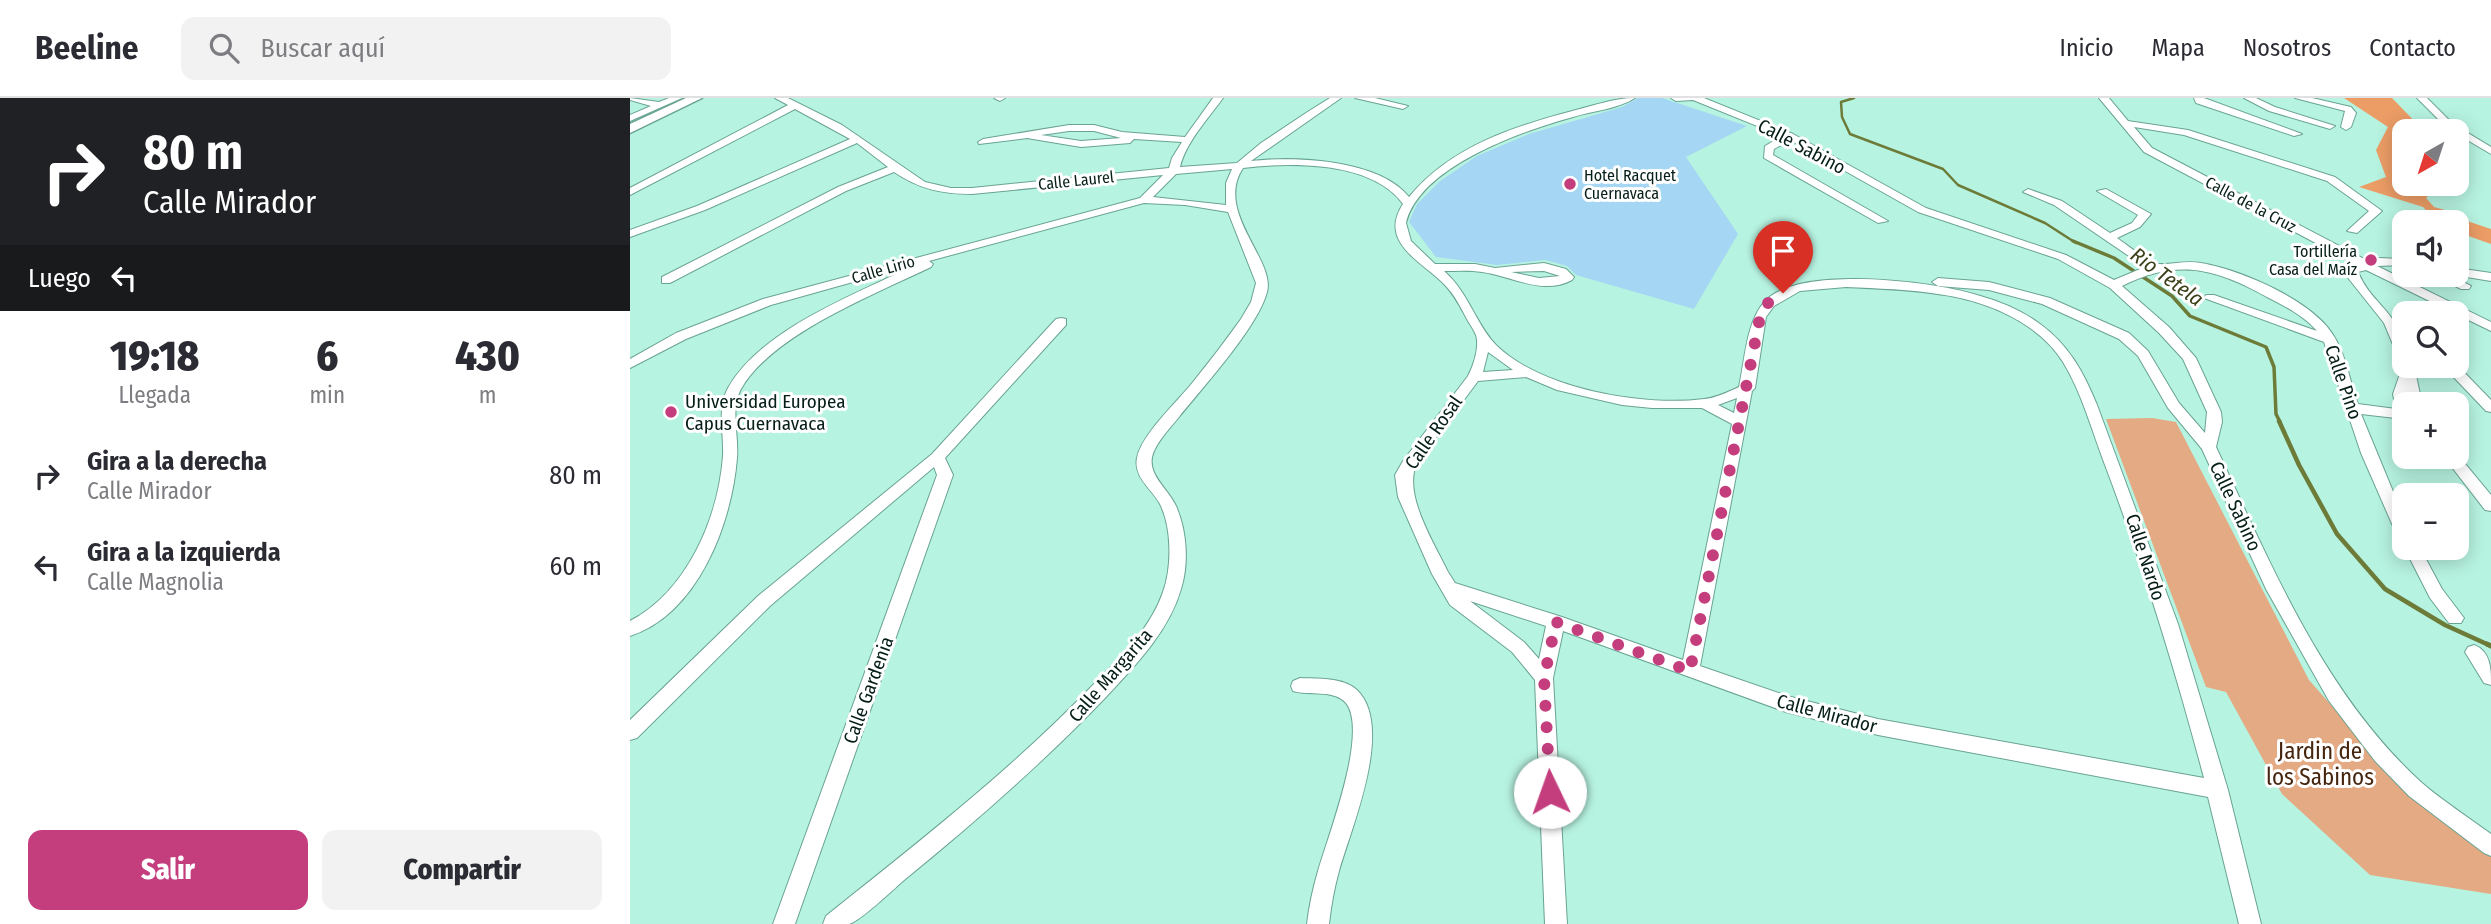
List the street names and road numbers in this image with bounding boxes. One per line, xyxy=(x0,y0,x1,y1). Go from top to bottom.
street label: Calle Sabino xyxy=(1754,114,1850,179)
street label: Calle Laurel xyxy=(1037,167,1115,194)
street label: Calle de la Cruz xyxy=(2202,173,2299,236)
street label: Calle Lirio xyxy=(849,251,917,288)
street label: Calle Pino xyxy=(2320,342,2367,422)
street label: Calle Rosal xyxy=(1400,391,1467,474)
street label: Calle Sabino xyxy=(2205,458,2266,555)
street label: Calle Nardo xyxy=(2121,511,2170,603)
street label: Calle Margarita xyxy=(1064,624,1157,727)
street label: Calle Gardenia xyxy=(838,633,898,747)
street label: Calle Mirador xyxy=(1774,689,1880,738)

